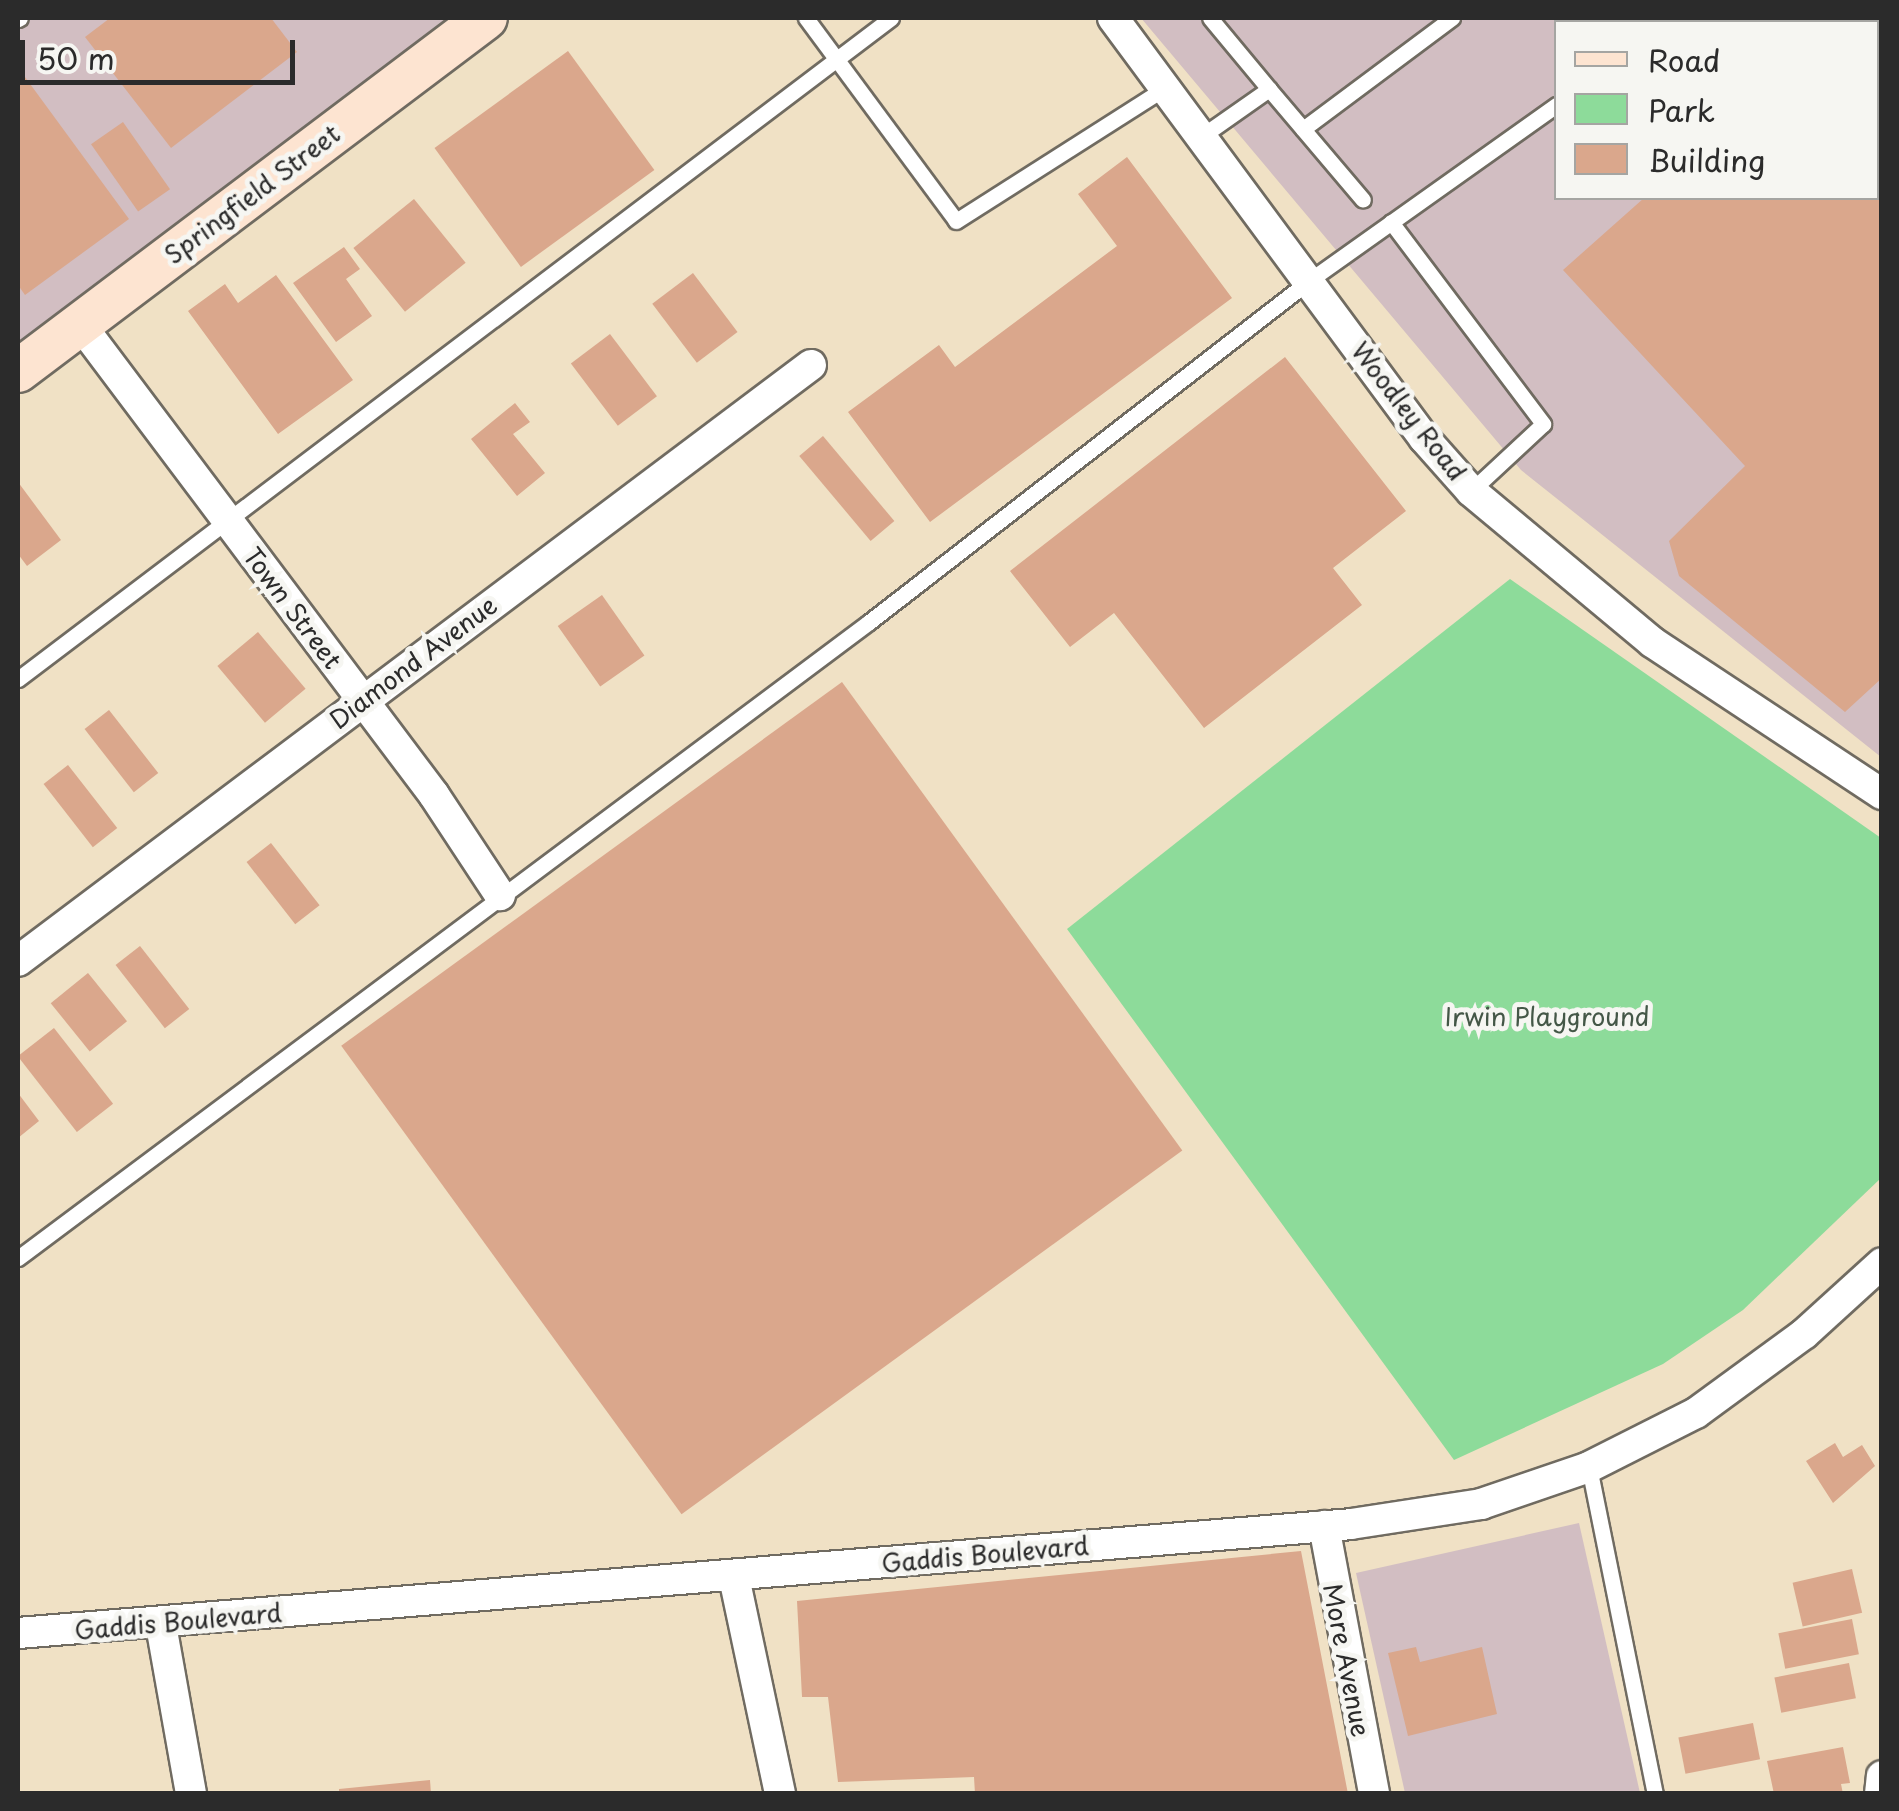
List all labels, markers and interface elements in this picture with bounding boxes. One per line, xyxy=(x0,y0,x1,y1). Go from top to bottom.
scale bar xyxy=(25,20,300,82)
legend xyxy=(1554,20,1879,200)
text: 50 m xyxy=(37,35,115,80)
text: Road xyxy=(1648,37,1721,82)
text: Park xyxy=(1648,87,1715,132)
street label: Springfield Street xyxy=(159,118,345,270)
text: Building xyxy=(1648,137,1765,182)
street label: Woodley Road xyxy=(1345,335,1473,487)
street label: Town Street xyxy=(238,542,348,674)
street label: Diamond Avenue xyxy=(324,590,502,734)
park label: Irwin Playground xyxy=(1445,1001,1649,1031)
street label: Gaddis Boulevard xyxy=(880,1530,1090,1578)
street label: More Avenue xyxy=(1317,1581,1377,1739)
street label: Gaddis Boulevard xyxy=(73,1597,283,1645)

